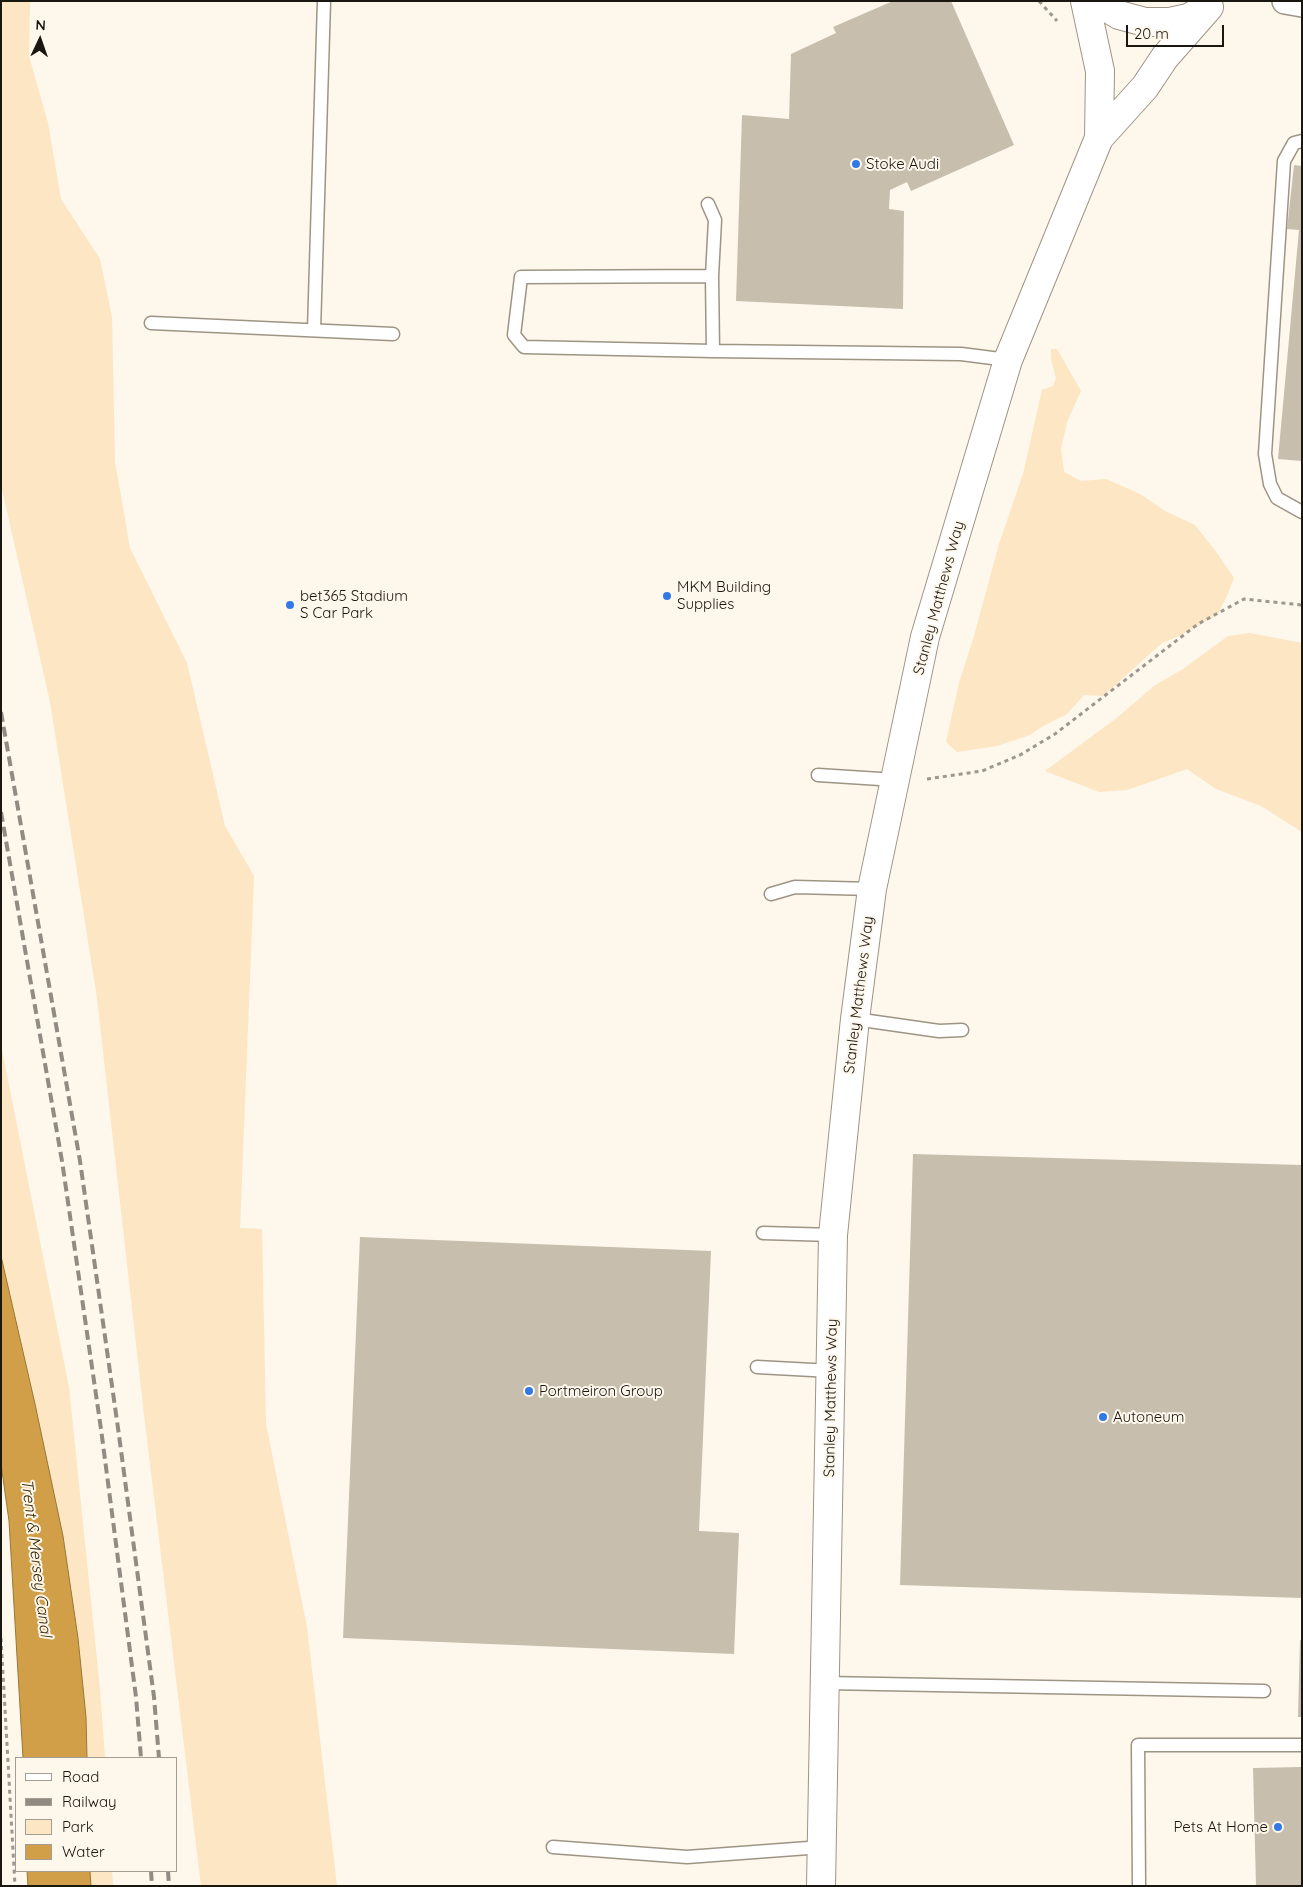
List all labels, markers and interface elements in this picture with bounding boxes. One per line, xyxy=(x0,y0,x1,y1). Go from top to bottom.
north arrow xyxy=(15,15,65,65)
scale bar xyxy=(1128,15,1226,47)
text: N xyxy=(35,16,46,34)
text: 20 m xyxy=(1134,24,1169,43)
place label: Stoke Audi xyxy=(866,155,939,173)
marker: Stoke Audi xyxy=(850,158,862,170)
street label: Stanley Matthews Way xyxy=(910,519,968,677)
place label: MKM Building Supplies xyxy=(677,578,771,613)
place label: bet365 Stadium S Car Park xyxy=(300,587,408,622)
marker: MKM Building Supplies xyxy=(661,590,673,602)
marker: bet365 Stadium S Car Park xyxy=(284,599,296,611)
street label: Stanley Matthews Way xyxy=(840,915,878,1075)
street label: Stanley Matthews Way xyxy=(821,1319,841,1477)
place label: Portmeiron Group xyxy=(539,1382,663,1400)
marker: Portmeiron Group xyxy=(523,1385,535,1397)
place label: Autoneum xyxy=(1113,1408,1185,1426)
marker: Autoneum xyxy=(1097,1411,1109,1423)
water label: Trent & Mersey Canal xyxy=(17,1478,55,1638)
legend xyxy=(15,1757,178,1872)
text: Road xyxy=(62,1767,99,1786)
text: Railway xyxy=(62,1792,117,1811)
text: Park xyxy=(62,1817,94,1836)
place label: Pets At Home xyxy=(1173,1818,1268,1836)
marker: Pets At Home xyxy=(1272,1821,1284,1833)
text: Water xyxy=(62,1842,105,1861)

